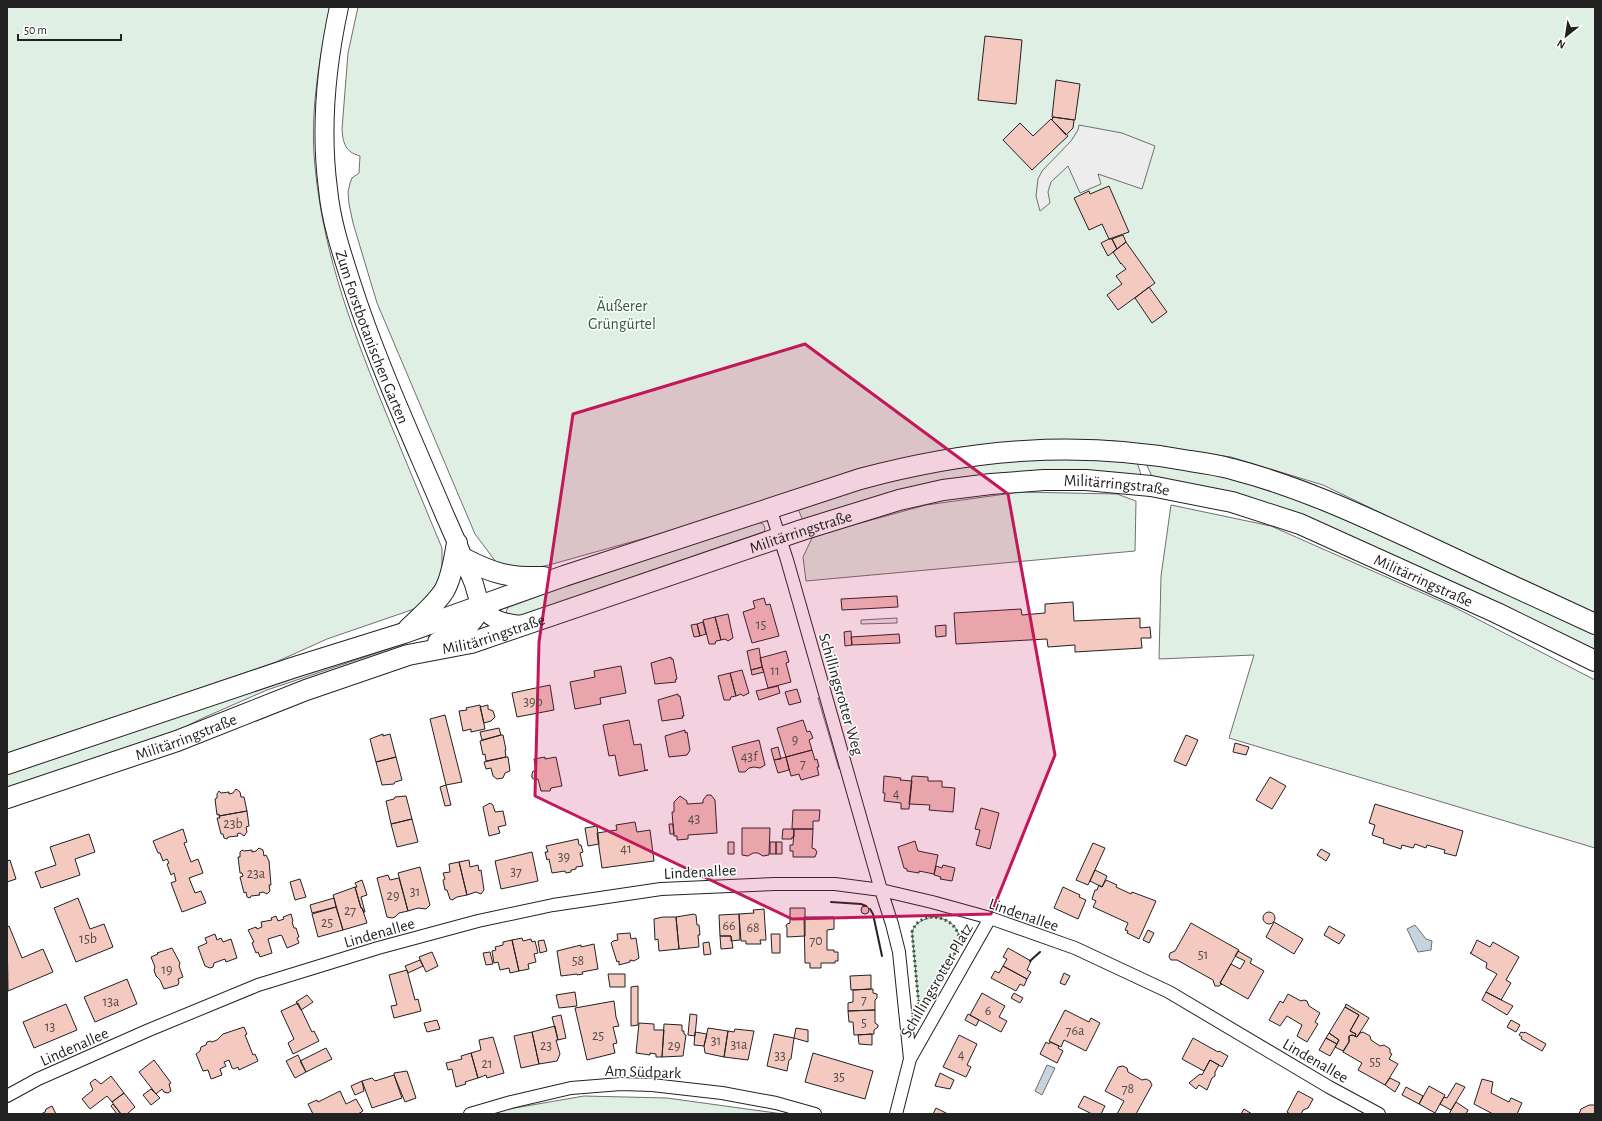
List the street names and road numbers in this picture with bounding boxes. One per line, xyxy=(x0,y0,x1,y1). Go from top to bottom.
street label: Zum Forstbotanischen Garten xyxy=(332,248,411,426)
street label: Militärringstraße xyxy=(1064,473,1171,499)
street label: Militärringstraße xyxy=(748,508,854,556)
street label: Militärringstraße xyxy=(1371,552,1475,610)
street label: Militärringstraße xyxy=(441,611,547,657)
street label: Schillingsrotter Weg xyxy=(816,631,866,757)
street label: Militärringstraße xyxy=(133,711,239,763)
street label: Lindenallee xyxy=(663,862,737,882)
street label: Lindenallee xyxy=(987,896,1061,934)
street label: Lindenallee xyxy=(342,915,416,951)
street label: Schillingsrotter Platz xyxy=(898,920,976,1040)
street label: Lindenallee xyxy=(38,1025,111,1069)
street label: Lindenallee xyxy=(1280,1036,1351,1086)
street label: Am Südpark xyxy=(605,1063,682,1081)

